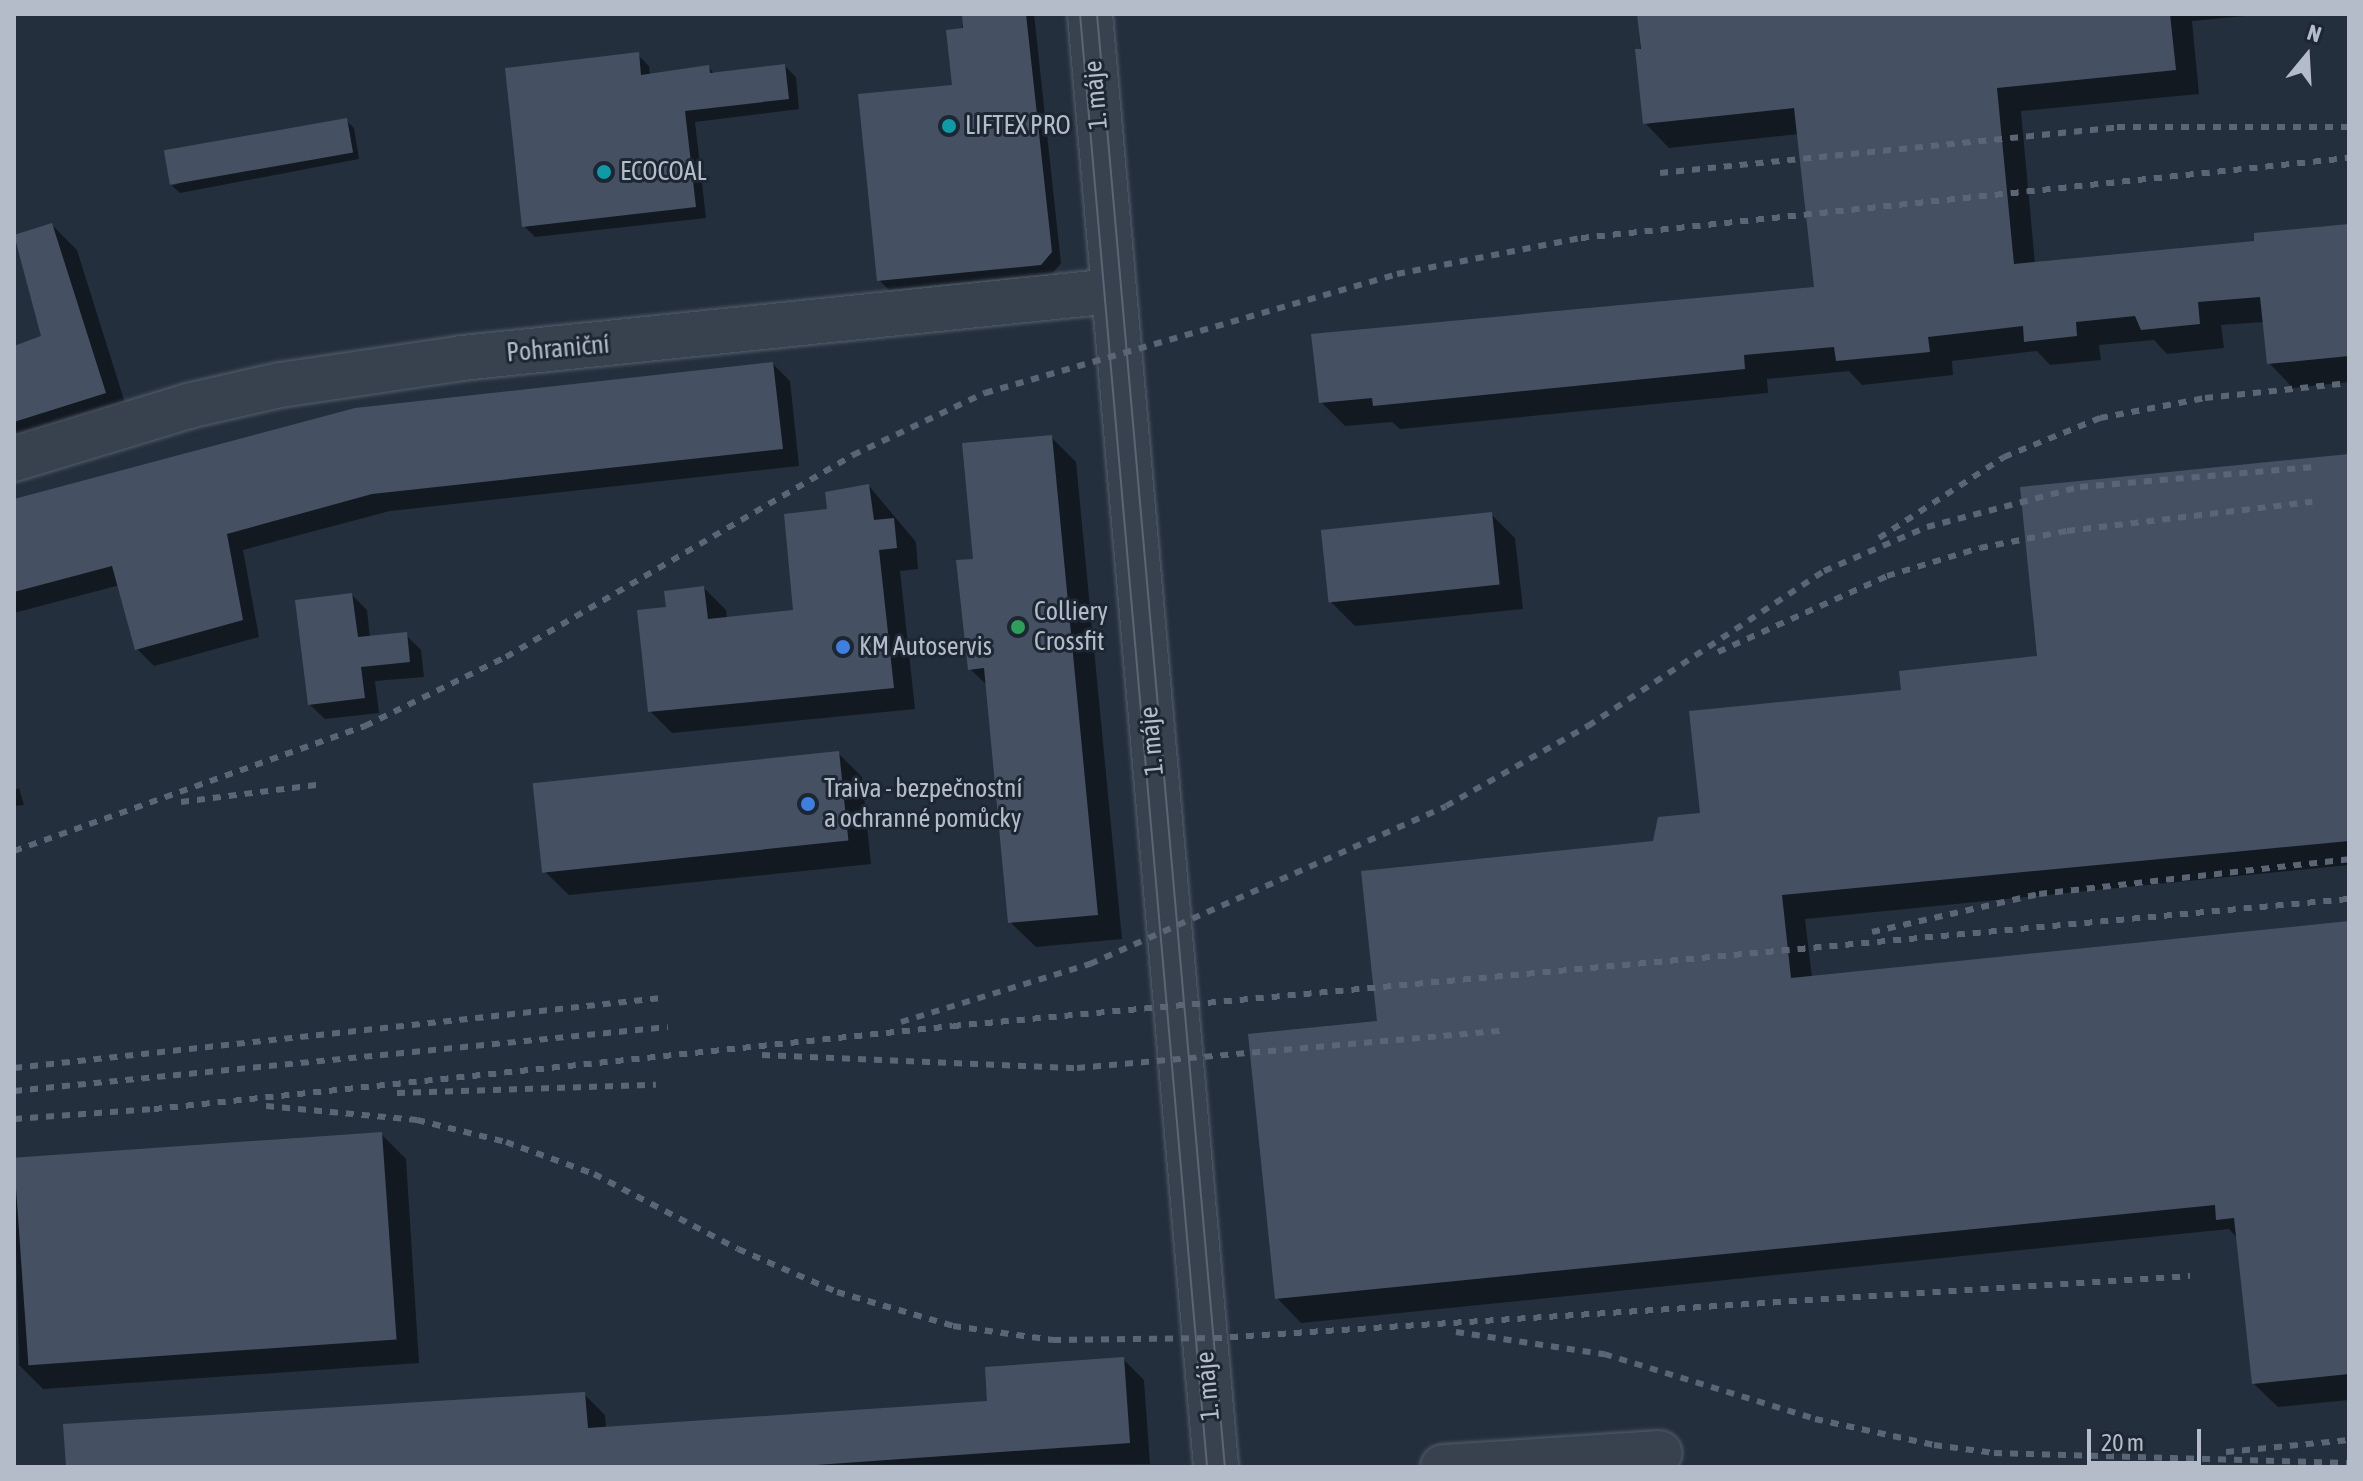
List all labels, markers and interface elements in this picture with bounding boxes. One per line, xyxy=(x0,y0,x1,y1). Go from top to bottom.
north arrow xyxy=(2267,16,2347,96)
text: N xyxy=(2304,19,2325,48)
street label: 1. máje xyxy=(1077,59,1115,131)
place label: LIFTEX PRO xyxy=(965,110,1071,142)
marker: LIFTEX PRO xyxy=(940,117,958,135)
place label: ECOCOAL xyxy=(620,156,707,188)
marker: ECOCOAL xyxy=(595,163,613,181)
street label: Pohraniční xyxy=(505,329,611,369)
place label: Colliery Crossfit xyxy=(1034,596,1108,658)
marker: Colliery Crossfit xyxy=(1009,618,1027,636)
place label: KM Autoservis xyxy=(859,631,992,663)
marker: KM Autoservis xyxy=(834,638,852,656)
street label: 1. máje xyxy=(1133,705,1171,777)
place label: Traiva - bezpečnostní a ochranné pomůcky xyxy=(824,773,1022,834)
marker: Traiva - bezpečnostní a ochranné pomůcky xyxy=(799,795,817,813)
street label: 1. máje xyxy=(1189,1350,1227,1422)
scale bar xyxy=(2091,1413,2205,1463)
text: 20 m xyxy=(2101,1429,2144,1456)

